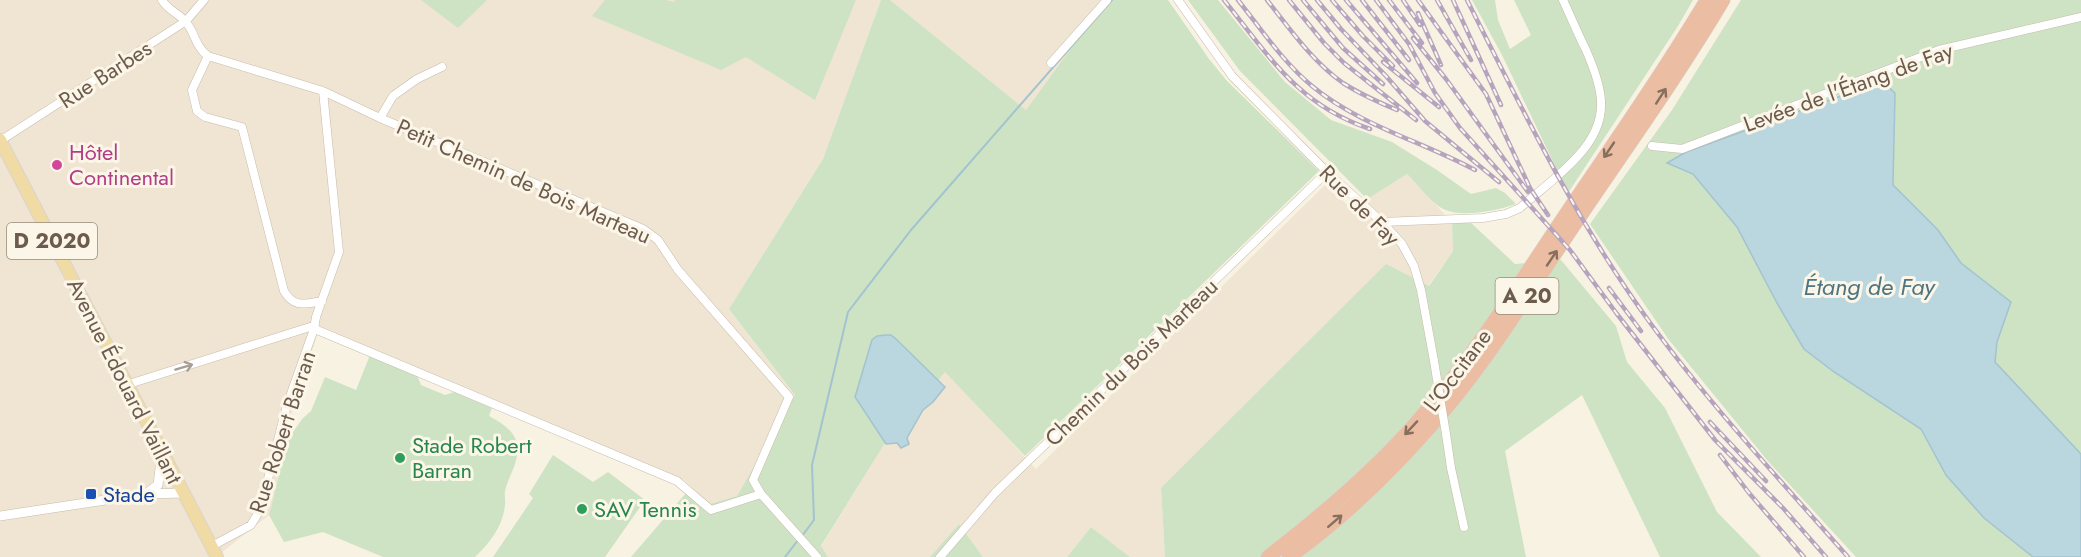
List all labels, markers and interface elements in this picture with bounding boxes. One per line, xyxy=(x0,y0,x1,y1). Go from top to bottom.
street label: Rue Barbes xyxy=(52,32,158,116)
street label: Levée de l'Étang de Fay xyxy=(1739,34,1958,140)
one-way arrow xyxy=(1655,88,1667,105)
street label: Petit Chemin de Bois Marteau xyxy=(392,110,656,252)
place label: Hôtel Continental xyxy=(69,136,174,193)
one-way arrow xyxy=(1603,141,1615,158)
street label: Rue de Fay xyxy=(1312,157,1408,253)
marker: Hôtel Continental xyxy=(50,158,64,172)
road number: D 2020 xyxy=(7,223,97,259)
one-way arrow xyxy=(1546,250,1558,267)
water label: Étang de Fay xyxy=(1803,269,1936,304)
street label: Chemin du Bois Marteau xyxy=(1037,271,1225,453)
street label: Avenue Édouard Vaillant xyxy=(59,273,191,490)
road number: A 20 xyxy=(1496,278,1558,314)
street label: L'Occitane xyxy=(1415,322,1499,418)
street label: Rue Robert Barran xyxy=(241,346,323,518)
one-way arrow xyxy=(174,360,193,371)
one-way arrow xyxy=(1404,421,1418,436)
place label: Stade Robert Barran xyxy=(412,429,532,486)
marker: Stade Robert Barran xyxy=(393,451,407,465)
place label: Stade xyxy=(103,478,155,510)
marker: Stade xyxy=(84,487,98,501)
place label: SAV Tennis xyxy=(594,493,697,525)
marker: SAV Tennis xyxy=(575,502,589,516)
one-way arrow xyxy=(1327,514,1343,527)

